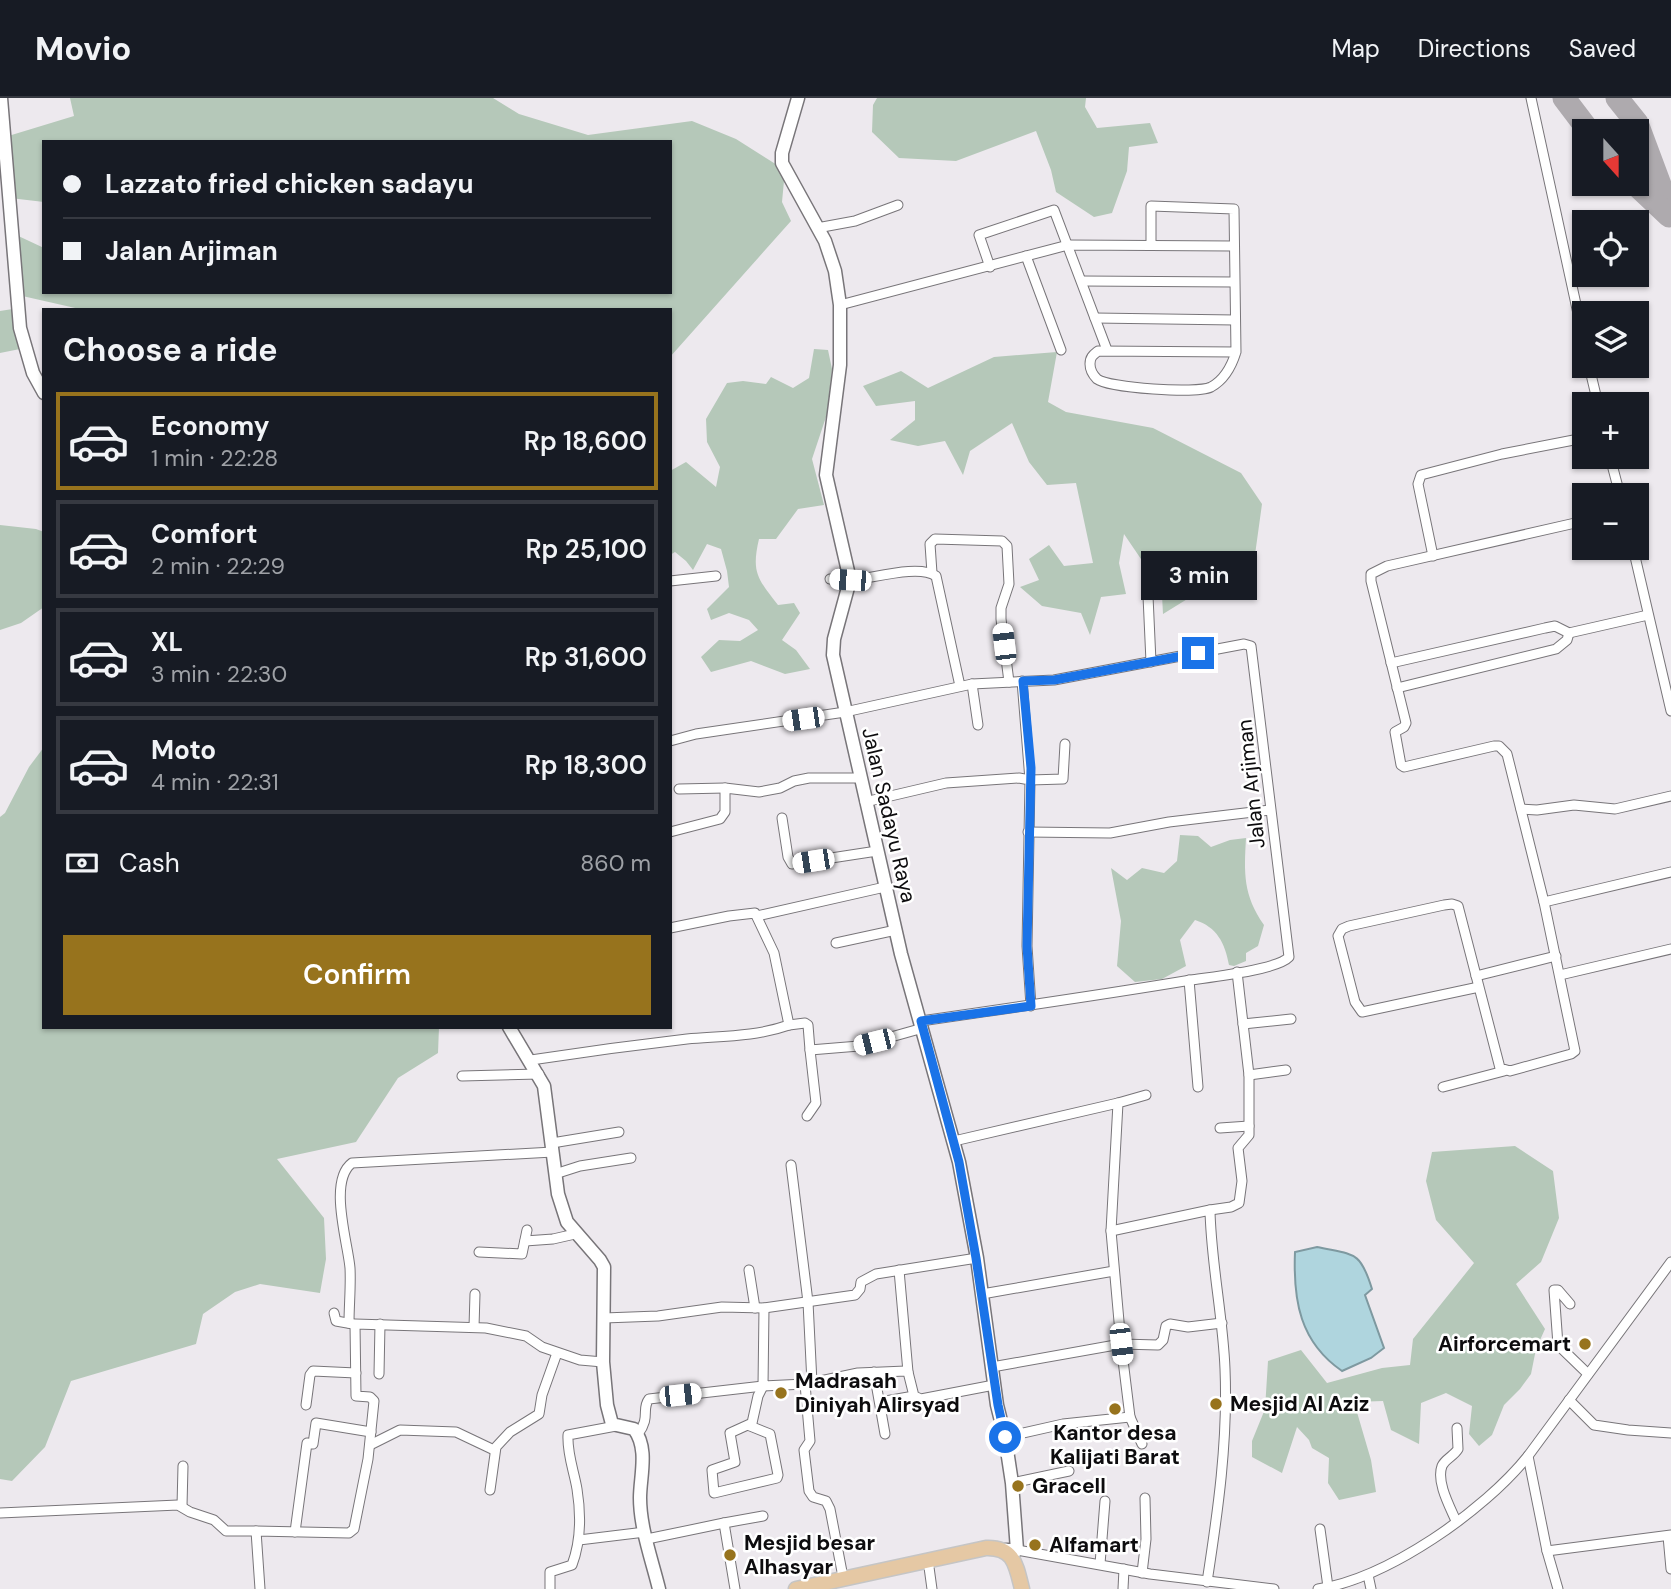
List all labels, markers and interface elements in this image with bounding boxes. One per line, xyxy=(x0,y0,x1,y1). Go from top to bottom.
text: Movio xyxy=(35,27,131,70)
text: Map xyxy=(1332,33,1380,64)
text: Directions xyxy=(1418,33,1531,64)
text: Saved xyxy=(1569,33,1636,64)
north arrow xyxy=(1572,119,1648,196)
map controls xyxy=(1572,119,1649,560)
text: Lazzato fried chicken sadayu xyxy=(105,167,474,201)
button: locate xyxy=(1572,210,1649,287)
text: Jalan Arjiman xyxy=(105,234,278,268)
button: layers xyxy=(1572,301,1649,378)
text: Choose a ride xyxy=(63,329,278,371)
button: + xyxy=(1572,392,1649,469)
text: Economy xyxy=(151,409,269,443)
icon: car xyxy=(67,410,130,473)
text: Rp 18,600 xyxy=(524,424,647,458)
text: 1 min · 22:28 xyxy=(151,443,278,473)
button: − xyxy=(1572,483,1649,560)
text: Comfort xyxy=(151,517,257,551)
icon: car xyxy=(67,518,130,581)
text: Rp 25,100 xyxy=(525,532,647,566)
text: 2 min · 22:29 xyxy=(151,551,285,581)
callout: 3 min xyxy=(1140,552,1256,601)
text: 3 min xyxy=(1169,560,1229,590)
car xyxy=(829,568,872,592)
car xyxy=(992,622,1017,666)
text: XL xyxy=(151,625,183,659)
icon: car xyxy=(67,626,130,689)
route end xyxy=(1182,637,1214,669)
text: Rp 31,600 xyxy=(525,640,647,674)
text: 3 min · 22:30 xyxy=(151,659,287,689)
car xyxy=(781,706,826,732)
street label: Jalan Arjiman xyxy=(1230,718,1272,850)
street label: Jalan Sadayu Raya xyxy=(855,725,923,905)
text: Moto xyxy=(151,733,216,767)
icon: car xyxy=(67,734,130,797)
text: Rp 18,300 xyxy=(525,748,647,782)
text: 4 min · 22:31 xyxy=(151,767,279,797)
icon: cash xyxy=(63,844,101,882)
text: Cash xyxy=(119,846,180,880)
car xyxy=(791,847,836,875)
text: 860 m xyxy=(580,848,651,878)
button: Confirm xyxy=(63,935,651,1015)
car xyxy=(852,1027,897,1057)
car xyxy=(1109,1322,1134,1366)
place label: Airforcemart xyxy=(1438,1330,1571,1358)
marker: Airforcemart xyxy=(1577,1336,1593,1352)
place label: Madrasah Diniyah Alirsyad xyxy=(795,1367,960,1419)
car xyxy=(659,1382,702,1408)
marker: Madrasah Diniyah Alirsyad xyxy=(773,1385,789,1401)
place label: Mesjid Al Aziz xyxy=(1230,1390,1369,1418)
marker: Mesjid Al Aziz xyxy=(1208,1396,1224,1412)
marker: Kantor desa Kalijati Barat xyxy=(1107,1401,1123,1417)
place label: Kantor desa Kalijati Barat xyxy=(1050,1419,1180,1471)
route start xyxy=(989,1421,1021,1453)
place label: Gracell xyxy=(1032,1472,1106,1500)
marker: Gracell xyxy=(1010,1478,1026,1494)
place label: Mesjid besar Alhasyar xyxy=(744,1529,875,1581)
place label: Alfamart xyxy=(1049,1531,1139,1559)
marker: Alfamart xyxy=(1027,1537,1043,1553)
marker: Mesjid besar Alhasyar xyxy=(722,1547,738,1563)

